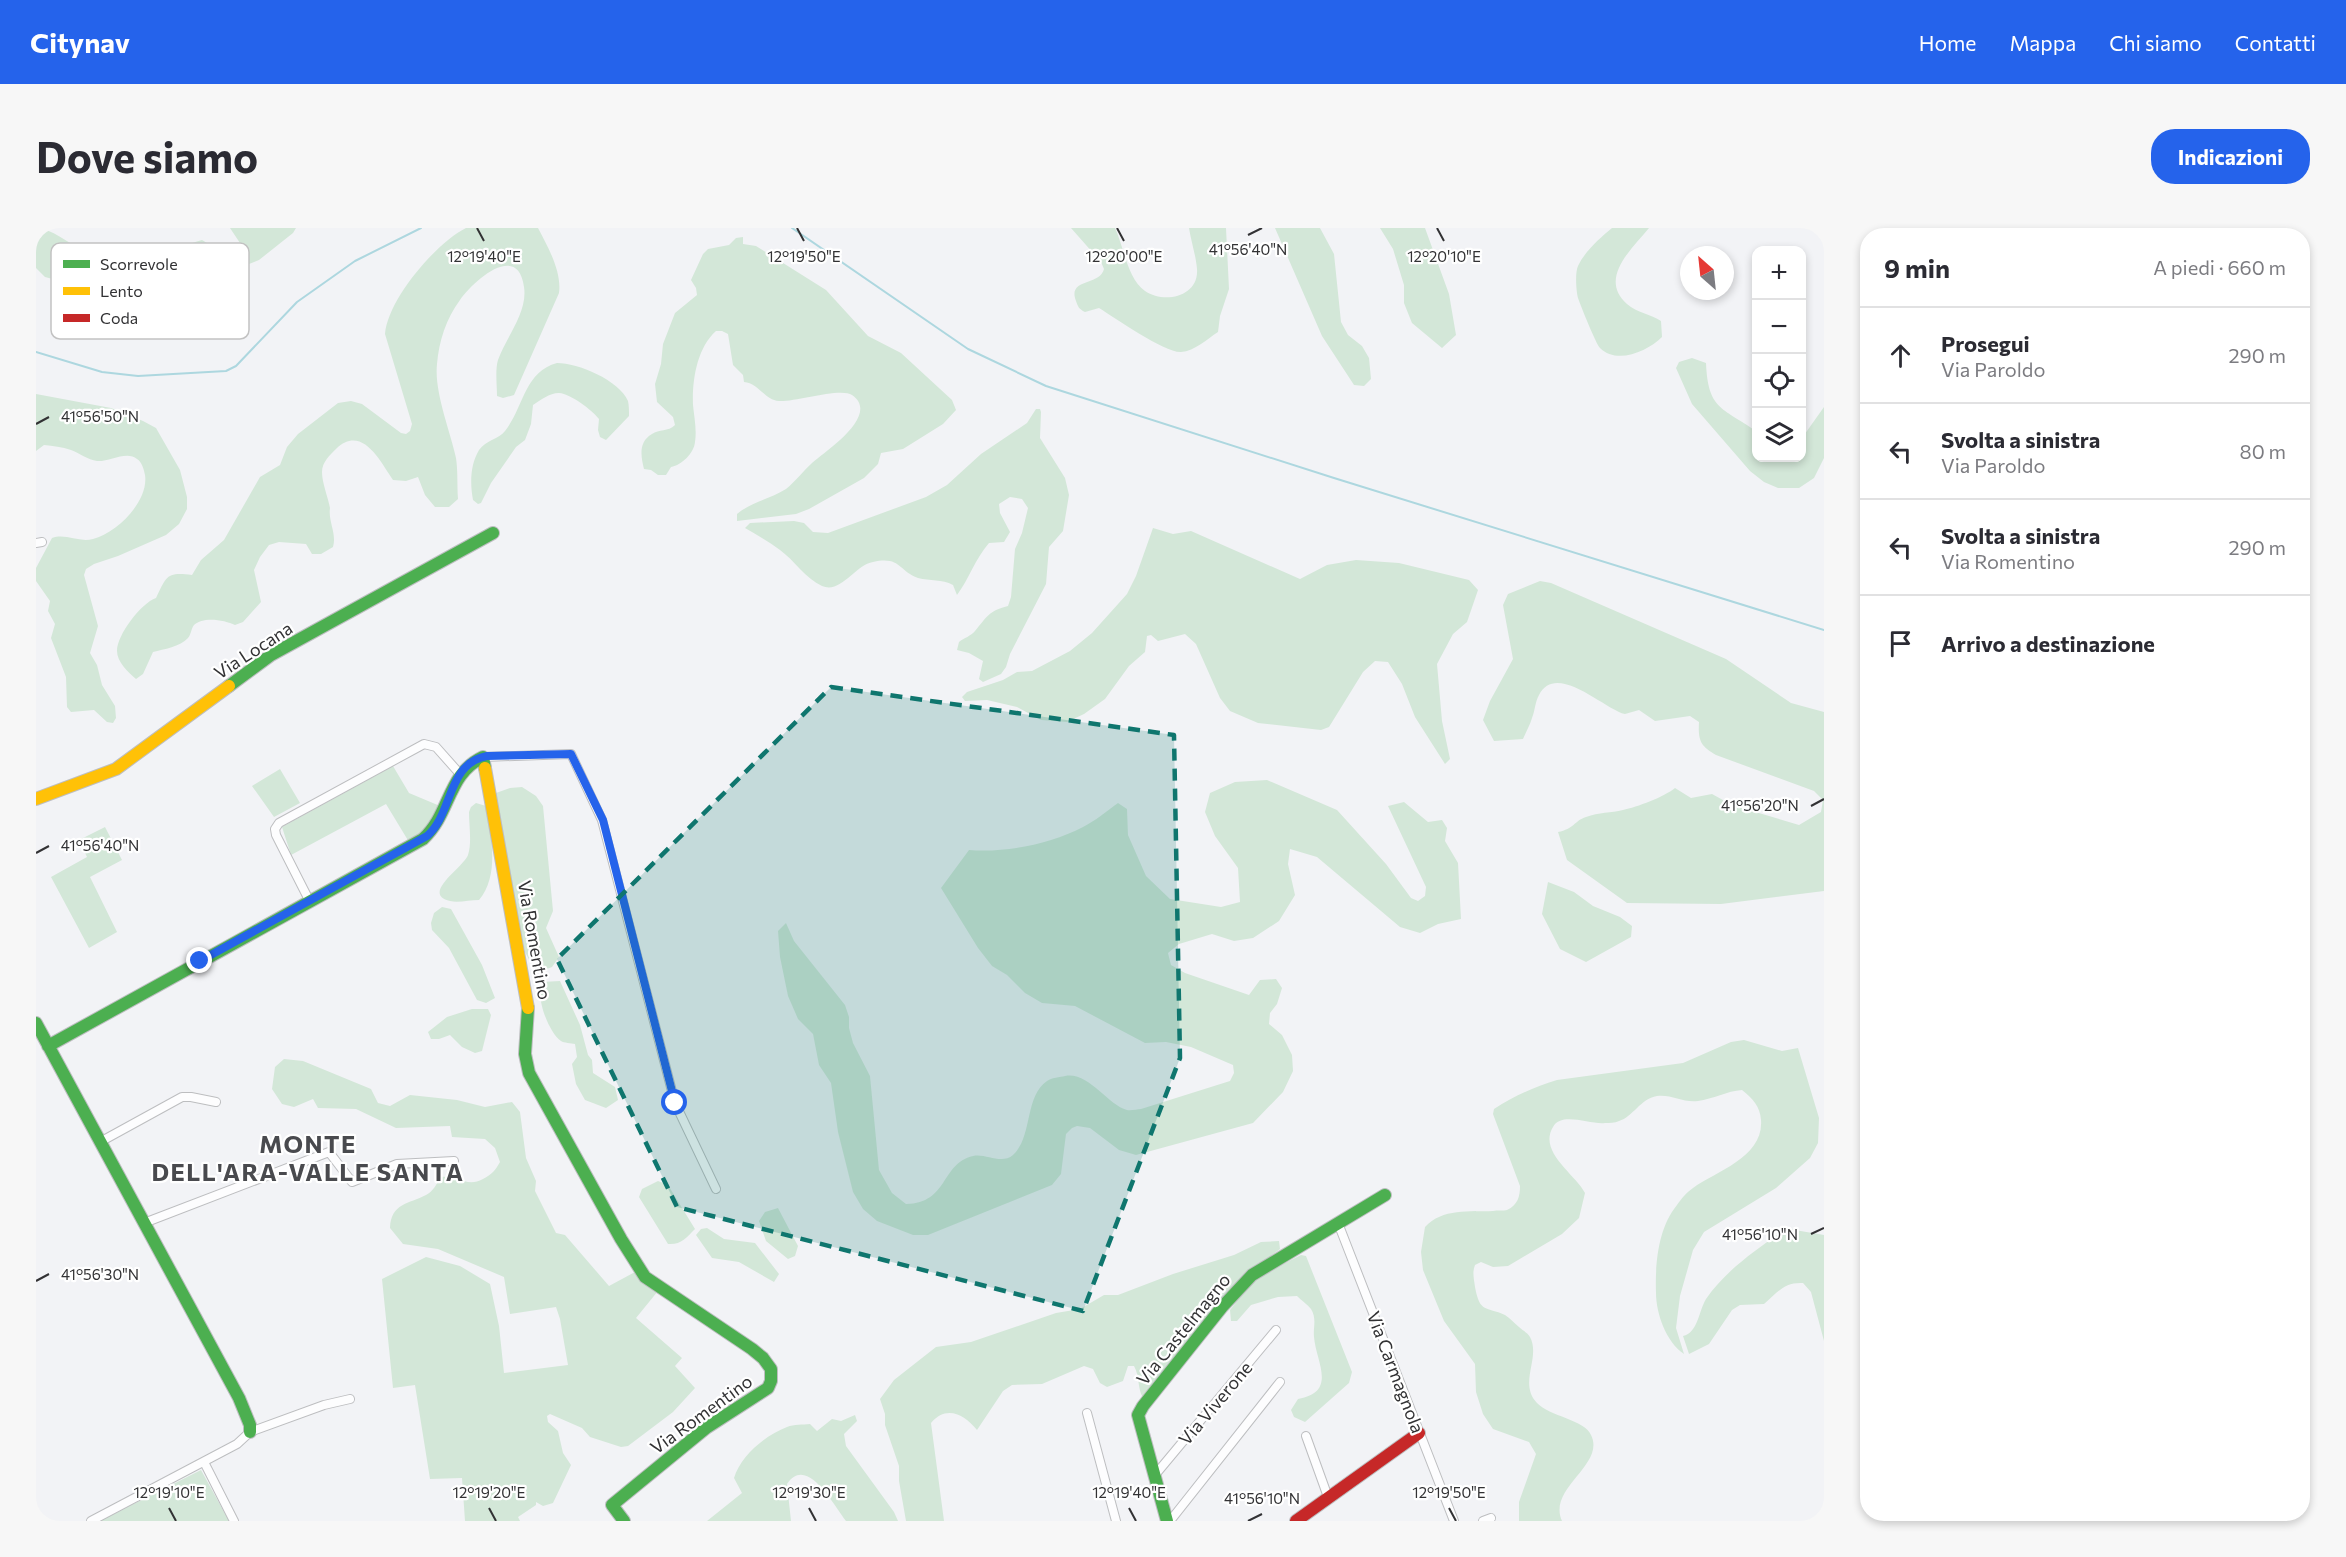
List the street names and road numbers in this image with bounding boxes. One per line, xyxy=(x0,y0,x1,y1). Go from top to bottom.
street label: Via Locana xyxy=(210,617,296,683)
street label: Via Romentino xyxy=(514,879,556,1001)
street label: Via Castelmagno xyxy=(1131,1269,1235,1389)
street label: Via Carmagnola xyxy=(1363,1308,1429,1436)
street label: Via Viverone xyxy=(1174,1357,1256,1449)
street label: Via Romentino xyxy=(646,1370,756,1458)

